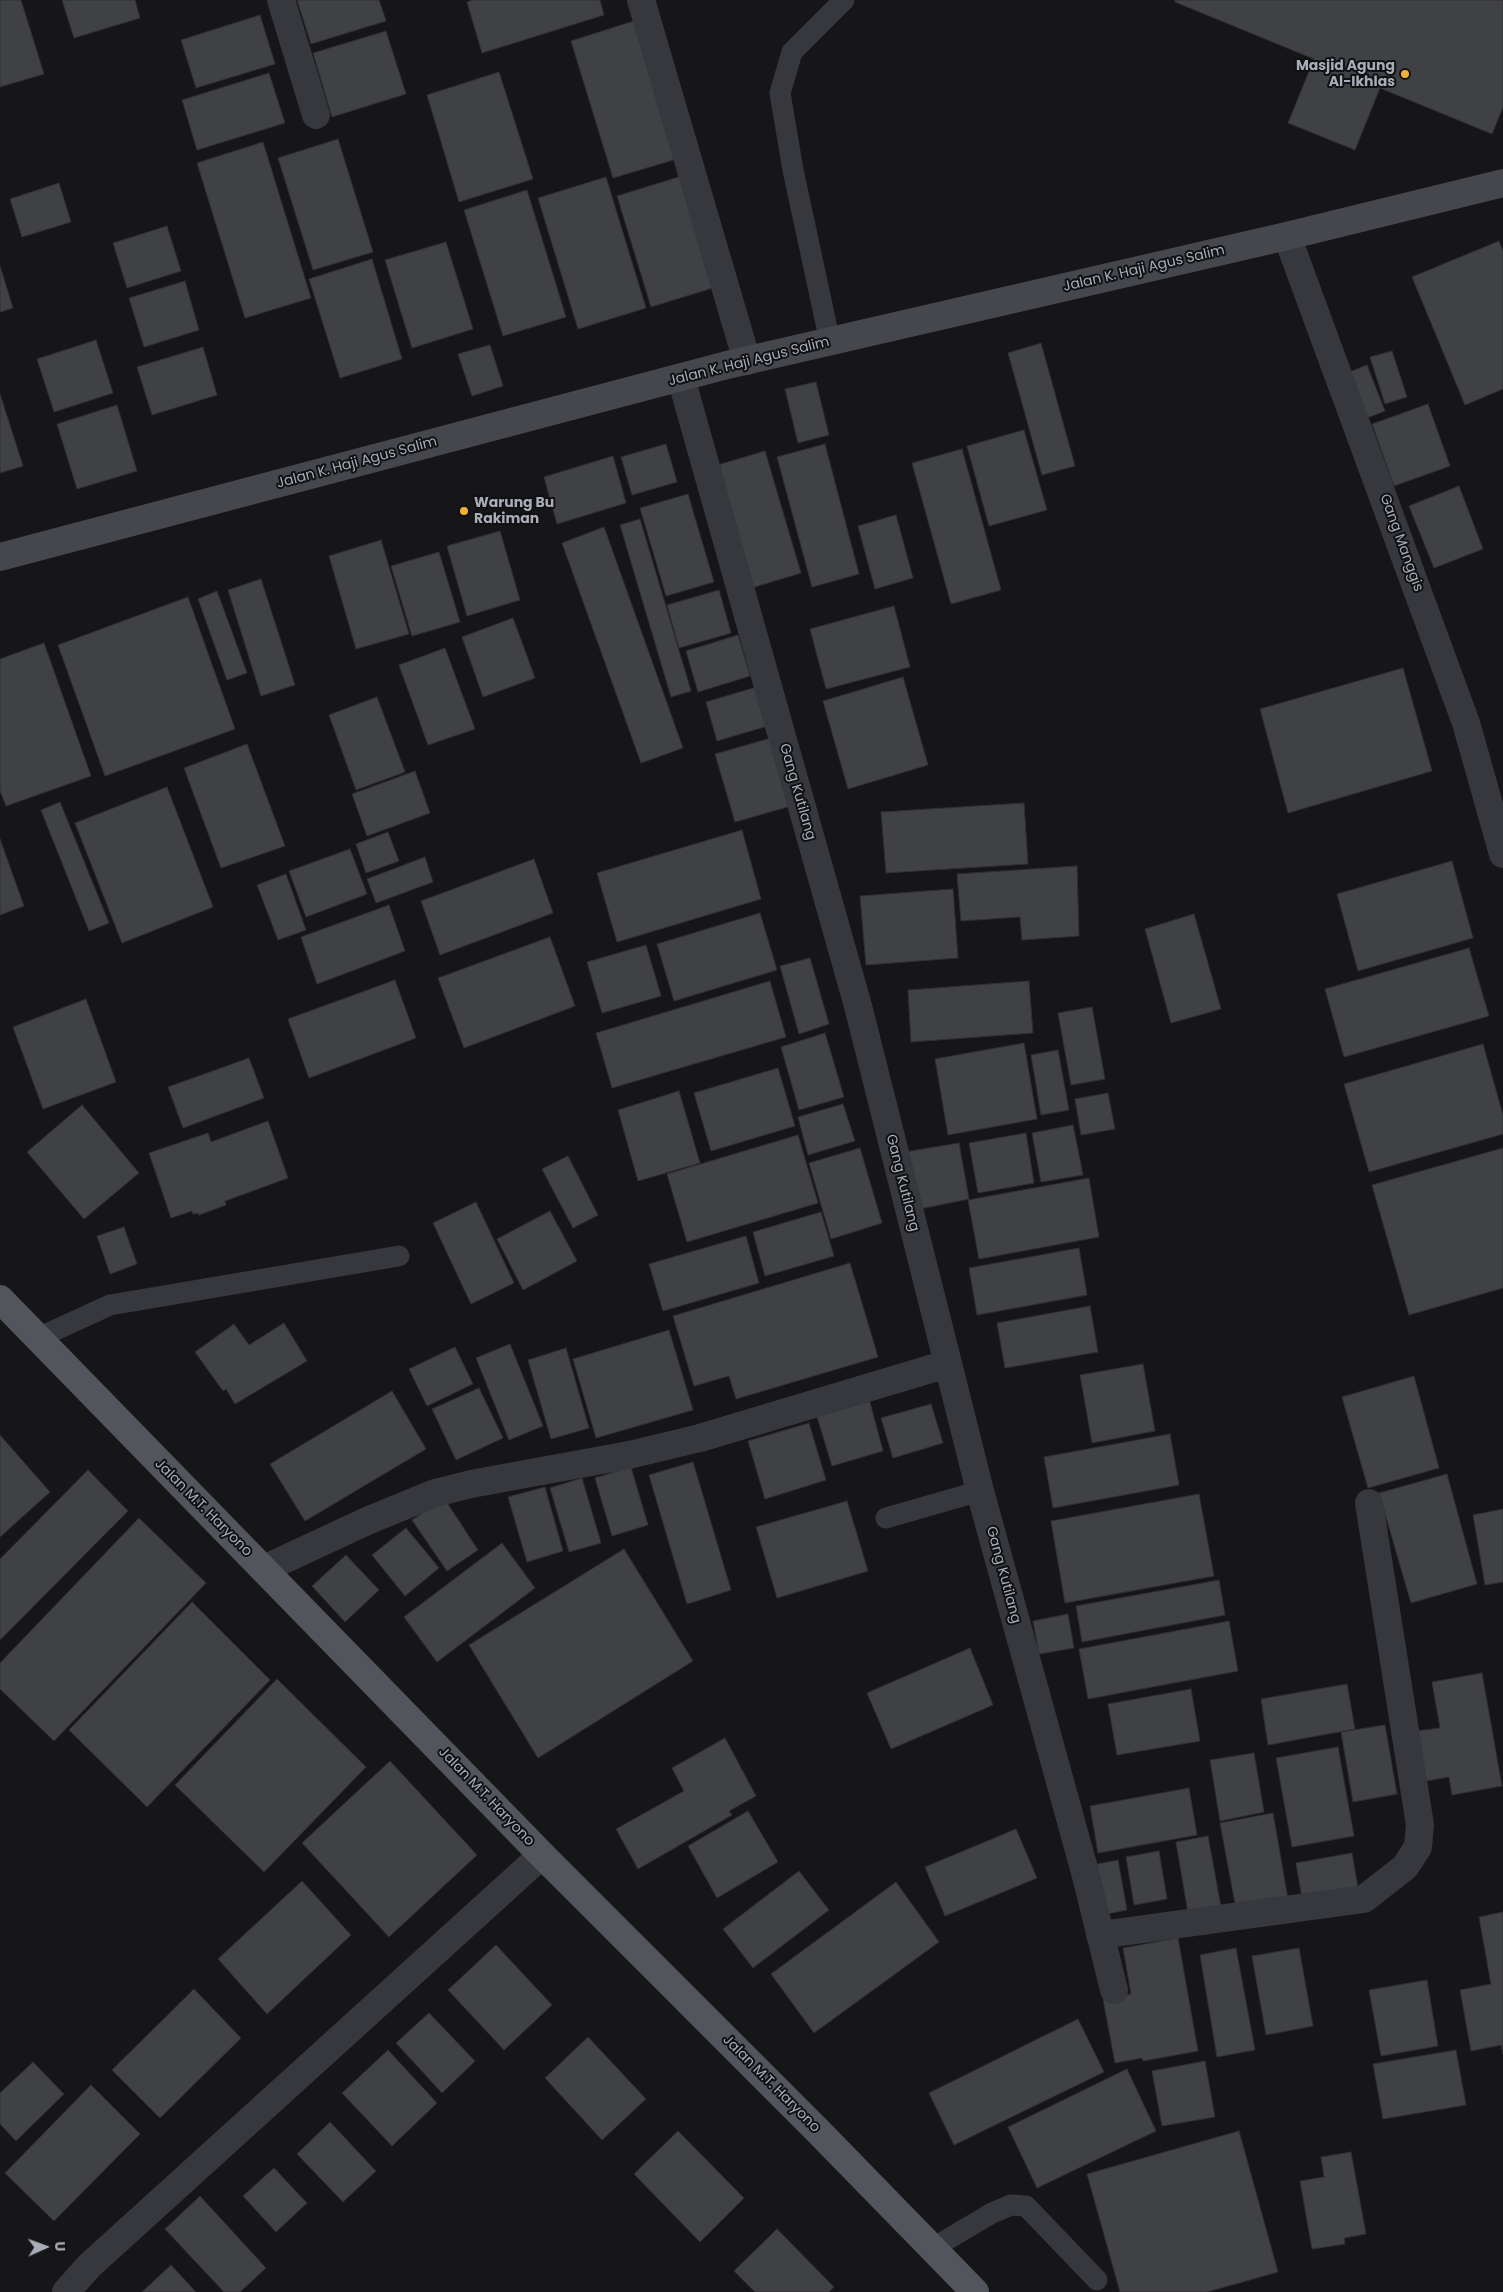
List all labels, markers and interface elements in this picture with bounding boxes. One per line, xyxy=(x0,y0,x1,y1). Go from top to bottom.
place label: Masjid Agung Al-Ikhlas xyxy=(1296,58,1395,90)
marker: Masjid Agung Al-Ikhlas xyxy=(1399,68,1411,80)
street label: Jalan K. Haji Agus Salim xyxy=(1062,242,1226,296)
street label: Jalan K. Haji Agus Salim xyxy=(667,334,831,390)
street label: Jalan K. Haji Agus Salim xyxy=(275,434,439,492)
street label: Gang Manggis xyxy=(1376,492,1426,594)
place label: Warung Bu Rakiman xyxy=(474,495,554,528)
marker: Warung Bu Rakiman xyxy=(458,505,470,517)
street label: Gang Kutilang xyxy=(775,742,819,842)
street label: Gang Kutilang xyxy=(882,1133,922,1233)
street label: Jalan M.T. Haryono xyxy=(151,1456,255,1560)
street label: Gang Kutilang xyxy=(982,1525,1024,1625)
street label: Jalan M.T. Haryono xyxy=(435,1744,537,1850)
street label: Jalan M.T. Haryono xyxy=(719,2032,823,2136)
north arrow xyxy=(20,2222,70,2272)
text: U xyxy=(50,2241,70,2252)

